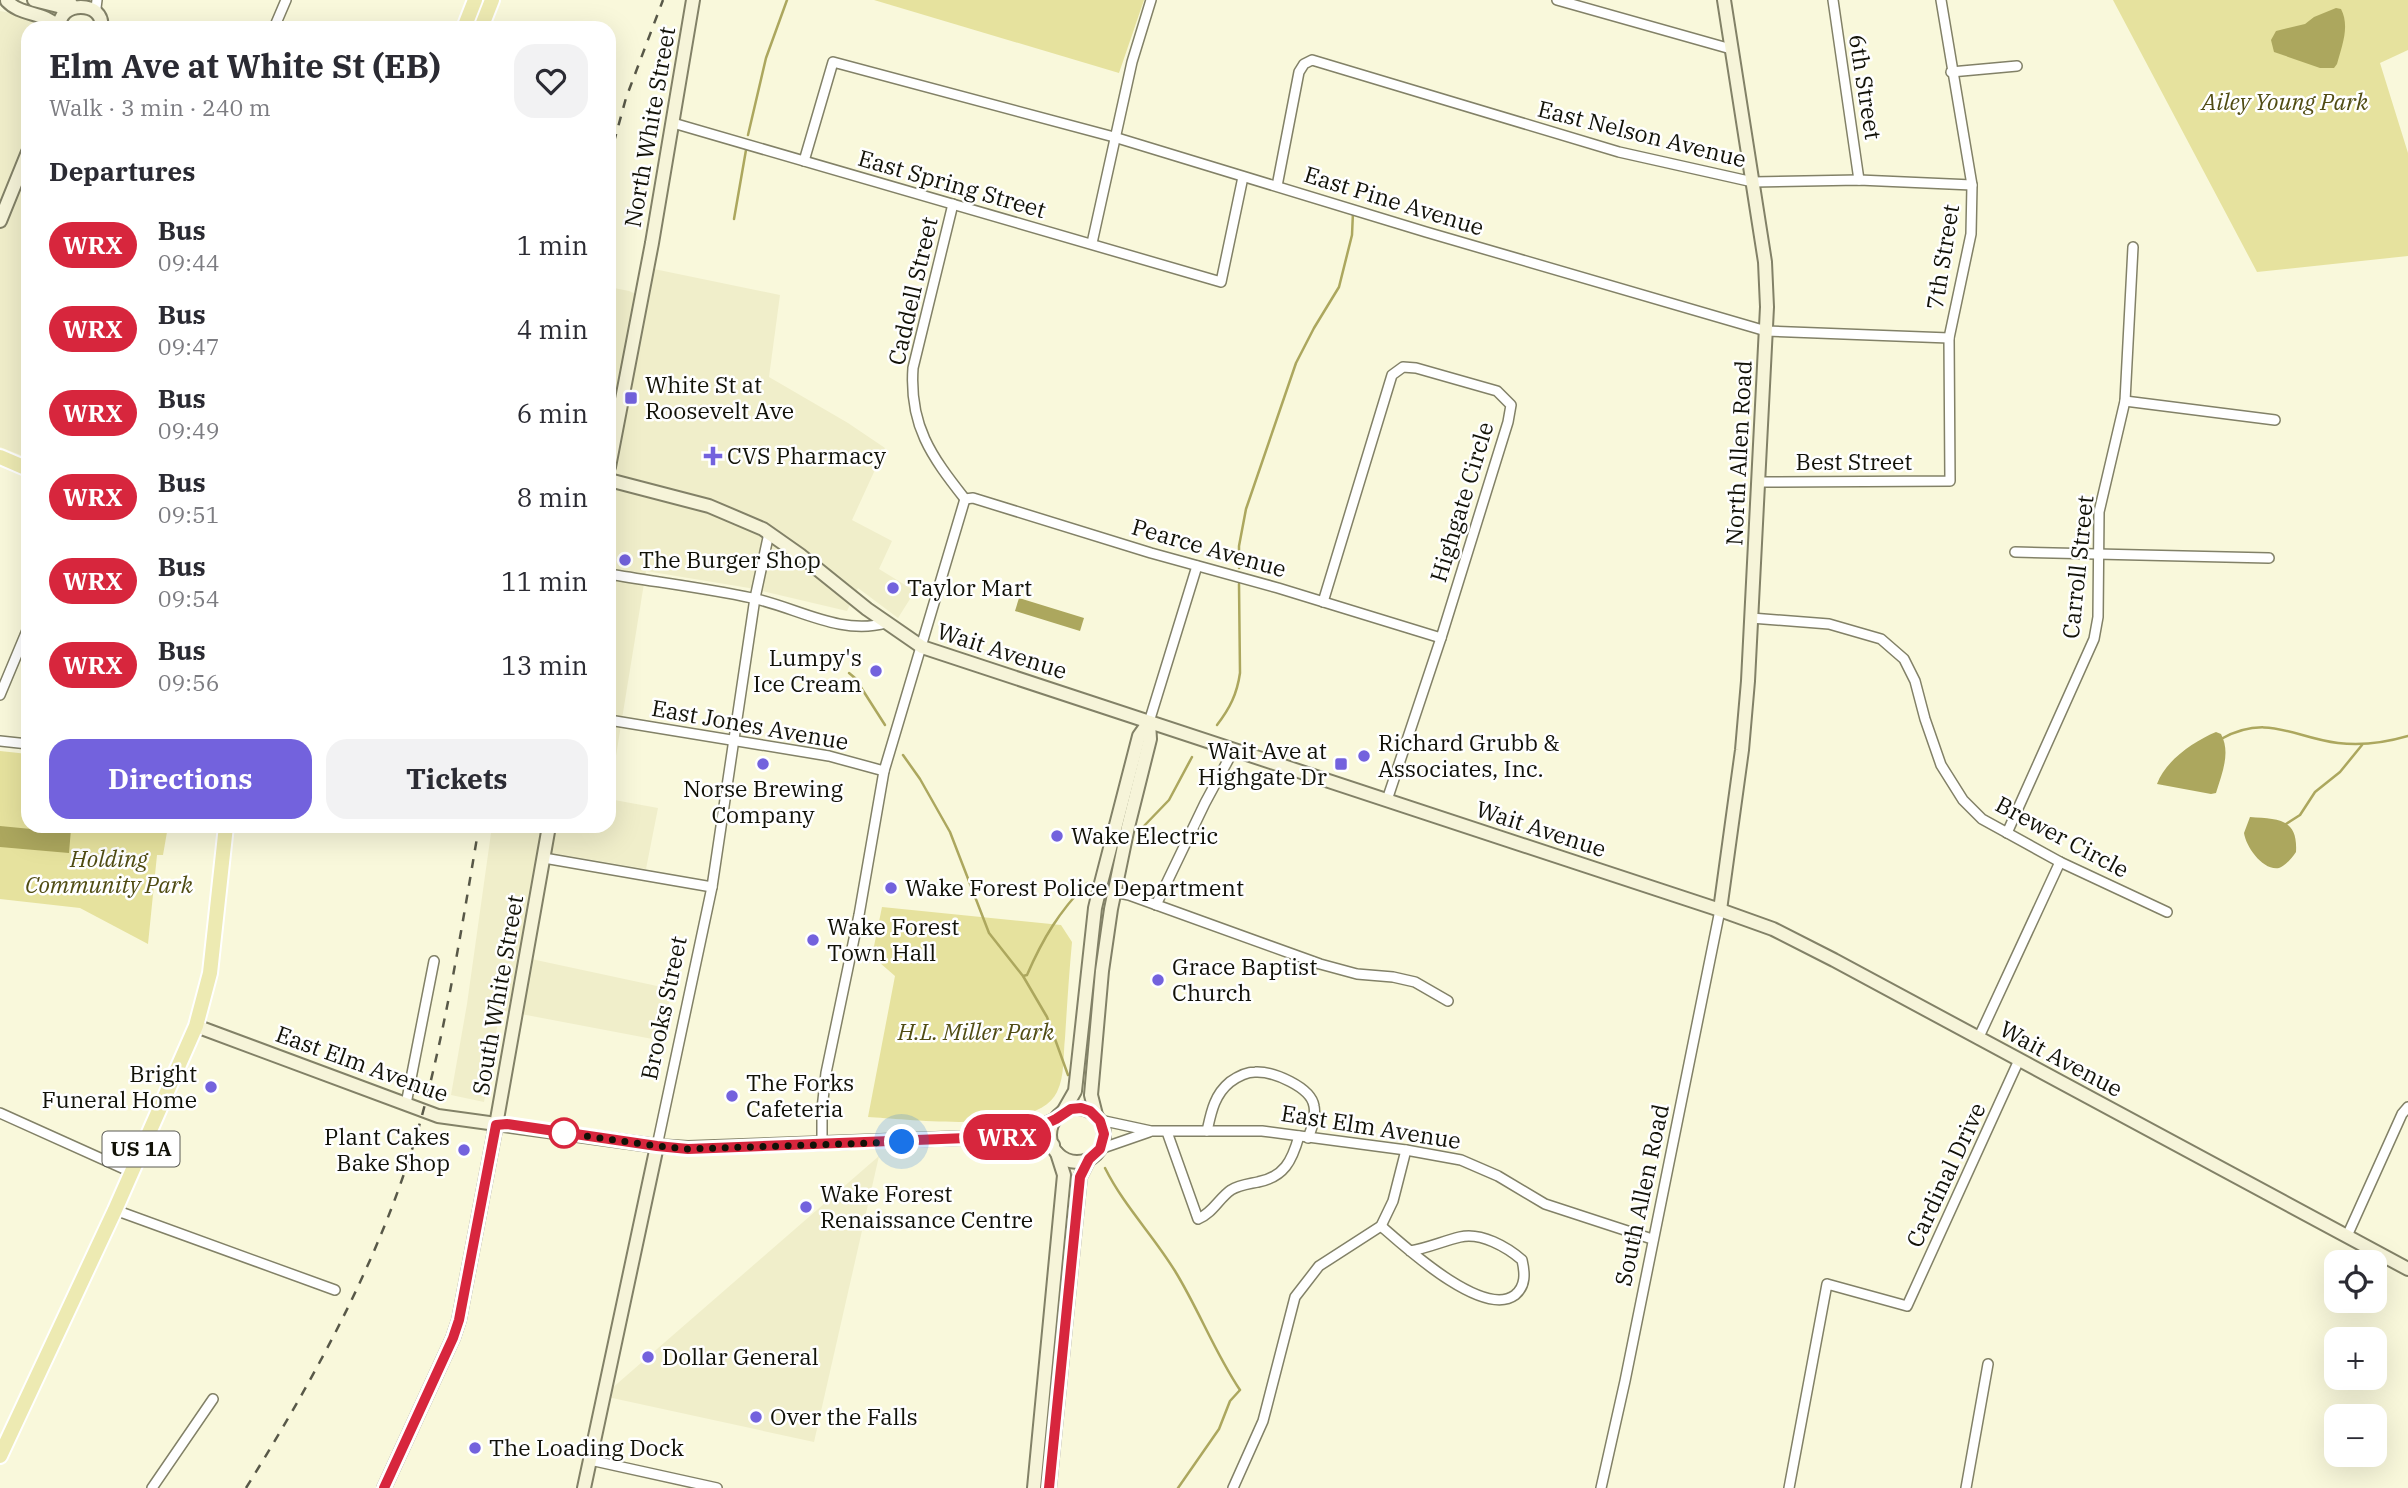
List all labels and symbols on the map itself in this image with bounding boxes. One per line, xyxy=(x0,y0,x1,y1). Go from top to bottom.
street label: North White Street xyxy=(617,24,681,230)
street label: 6th Street xyxy=(1843,32,1889,142)
park label: Ailey Young Park xyxy=(2200,86,2369,116)
street label: East Nelson Avenue xyxy=(1535,93,1750,173)
street label: East Spring Street xyxy=(855,142,1050,224)
street label: East Pine Avenue xyxy=(1301,158,1488,242)
street label: 7th Street xyxy=(1919,202,1965,312)
street label: Caddell Street xyxy=(880,214,944,368)
street label: North Allen Road xyxy=(1718,360,1758,546)
place label: White St at Roosevelt Ave xyxy=(645,369,794,425)
marker: White St at Roosevelt Ave xyxy=(623,390,639,406)
street label: Highgate Circle xyxy=(1422,418,1500,586)
place label: CVS Pharmacy xyxy=(727,440,887,470)
street label: Best Street xyxy=(1796,446,1912,476)
marker: CVS Pharmacy xyxy=(705,448,721,464)
street label: Carroll Street xyxy=(2055,494,2099,640)
street label: Pearce Avenue xyxy=(1129,511,1290,583)
place label: The Burger Shop xyxy=(639,544,821,574)
marker: The Burger Shop xyxy=(617,552,633,568)
place label: Taylor Mart xyxy=(907,572,1032,602)
marker: Taylor Mart xyxy=(885,580,901,596)
street label: Wait Avenue xyxy=(933,615,1071,685)
place label: Lumpy's Ice Cream xyxy=(753,642,862,698)
marker: Lumpy's Ice Cream xyxy=(868,663,884,679)
street label: East Jones Avenue xyxy=(649,692,851,756)
place label: Richard Grubb & Associates, Inc. xyxy=(1378,727,1560,783)
place label: Wait Ave at Highgate Dr xyxy=(1198,735,1327,791)
marker: Richard Grubb & Associates, Inc. xyxy=(1356,748,1372,764)
marker: Norse Brewing Company xyxy=(755,756,771,772)
marker: Wait Ave at Highgate Dr xyxy=(1333,756,1349,772)
place label: Norse Brewing Company xyxy=(683,773,844,829)
street label: Brewer Circle xyxy=(1991,788,2134,884)
street label: Wait Avenue xyxy=(1472,793,1610,863)
place label: Wake Electric xyxy=(1071,820,1218,850)
marker: Wake Electric xyxy=(1049,828,1065,844)
park label: Holding Community Park xyxy=(25,843,194,899)
place label: Wake Forest Police Department xyxy=(905,872,1244,902)
marker: Wake Forest Police Department xyxy=(883,880,899,896)
street label: South White Street xyxy=(465,892,529,1097)
place label: Wake Forest Town Hall xyxy=(827,911,959,967)
marker: Wake Forest Town Hall xyxy=(805,932,821,948)
street label: Brooks Street xyxy=(633,933,693,1082)
place label: Grace Baptist Church xyxy=(1172,951,1317,1007)
marker: Grace Baptist Church xyxy=(1150,972,1166,988)
street label: Wait Avenue xyxy=(1995,1013,2128,1103)
park label: H.L. Miller Park xyxy=(897,1016,1055,1046)
street label: East Elm Avenue xyxy=(272,1018,453,1108)
place label: Bright Funeral Home xyxy=(42,1058,197,1114)
place label: The Forks Cafeteria xyxy=(746,1067,854,1123)
marker: Bright Funeral Home xyxy=(203,1079,219,1095)
marker: The Forks Cafeteria xyxy=(724,1088,740,1104)
street label: East Elm Avenue xyxy=(1279,1097,1463,1155)
street label: Cardinal Drive xyxy=(1898,1097,1992,1252)
street label: South Allen Road xyxy=(1607,1101,1675,1288)
line badge: WRX xyxy=(967,1114,1047,1160)
unlabelled marker xyxy=(549,1118,579,1148)
place label: Plant Cakes Bake Shop xyxy=(324,1121,450,1177)
your location xyxy=(884,1124,919,1159)
road number: US 1A xyxy=(102,1132,180,1166)
marker: Plant Cakes Bake Shop xyxy=(456,1142,472,1158)
place label: Wake Forest Renaissance Centre xyxy=(820,1178,1033,1234)
marker: Wake Forest Renaissance Centre xyxy=(798,1199,814,1215)
place label: Dollar General xyxy=(662,1341,819,1371)
marker: Dollar General xyxy=(640,1349,656,1365)
place label: Over the Falls xyxy=(770,1401,918,1431)
marker: Over the Falls xyxy=(748,1409,764,1425)
place label: The Loading Dock xyxy=(489,1432,685,1462)
marker: The Loading Dock xyxy=(467,1440,483,1456)

